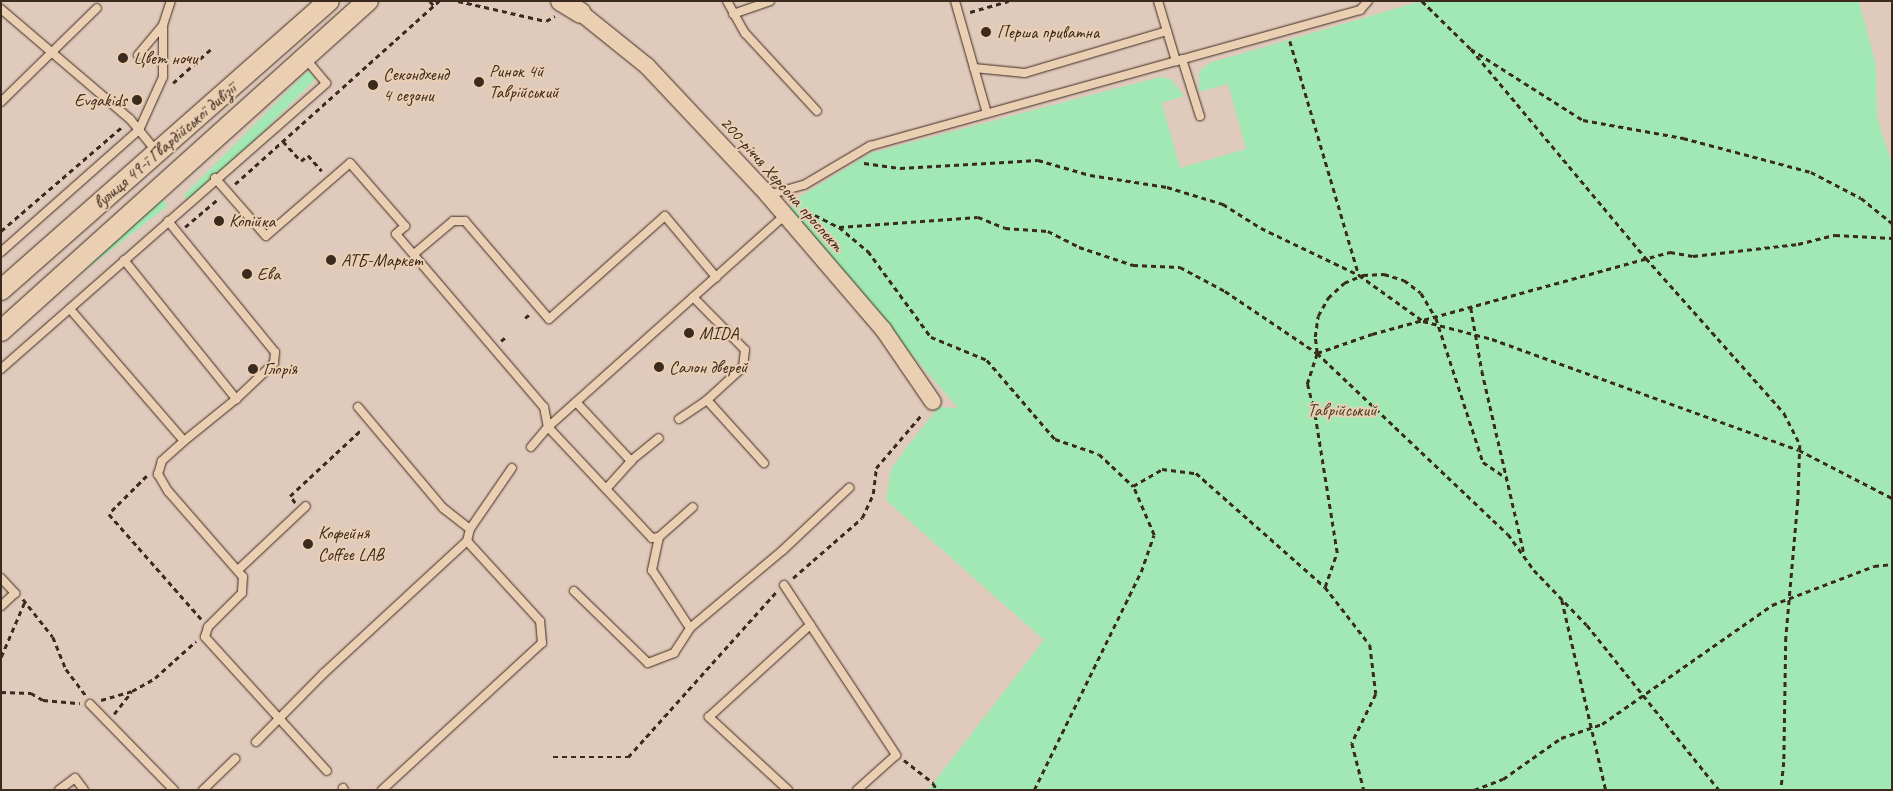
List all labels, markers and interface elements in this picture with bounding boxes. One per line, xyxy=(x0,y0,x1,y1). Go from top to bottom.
place label: Перша приватна xyxy=(997,21,1099,43)
marker: Перша приватна xyxy=(979,25,993,39)
place label: Цвет ночи xyxy=(133,47,200,69)
marker: Цвет ночи xyxy=(117,52,129,64)
place label: Ринок 4й Таврійський xyxy=(489,61,559,104)
place label: Секондхенд 4 сезони xyxy=(383,64,449,106)
marker: Ринок 4й Таврійський xyxy=(473,76,485,88)
street label: вулиця 49-ї Гвардійської дивізії xyxy=(89,78,241,214)
marker: Секондхенд 4 сезони xyxy=(367,79,379,91)
place label: Evgakids xyxy=(74,89,127,111)
marker: Evgakids xyxy=(131,94,143,106)
street label: 200-річчя Херсона проспект xyxy=(716,112,848,256)
place label: Копійка xyxy=(229,210,275,232)
marker: Копійка xyxy=(213,215,225,227)
place label: АТБ-Маркет xyxy=(341,249,423,271)
marker: АТБ-Маркет xyxy=(325,254,337,266)
place label: Ева xyxy=(257,263,280,285)
marker: Ева xyxy=(241,268,253,280)
place label: MIDA xyxy=(699,322,738,344)
marker: MIDA xyxy=(683,327,695,339)
place label: Салон дверей xyxy=(669,356,748,378)
place label: Глорія xyxy=(263,358,297,380)
marker: Салон дверей xyxy=(653,361,665,373)
marker: Глорія xyxy=(247,363,259,375)
park label: Таврійський xyxy=(1307,399,1377,421)
place label: Кофейня Coffee LAB xyxy=(318,523,384,566)
marker: Кофейня Coffee LAB xyxy=(302,538,314,550)

